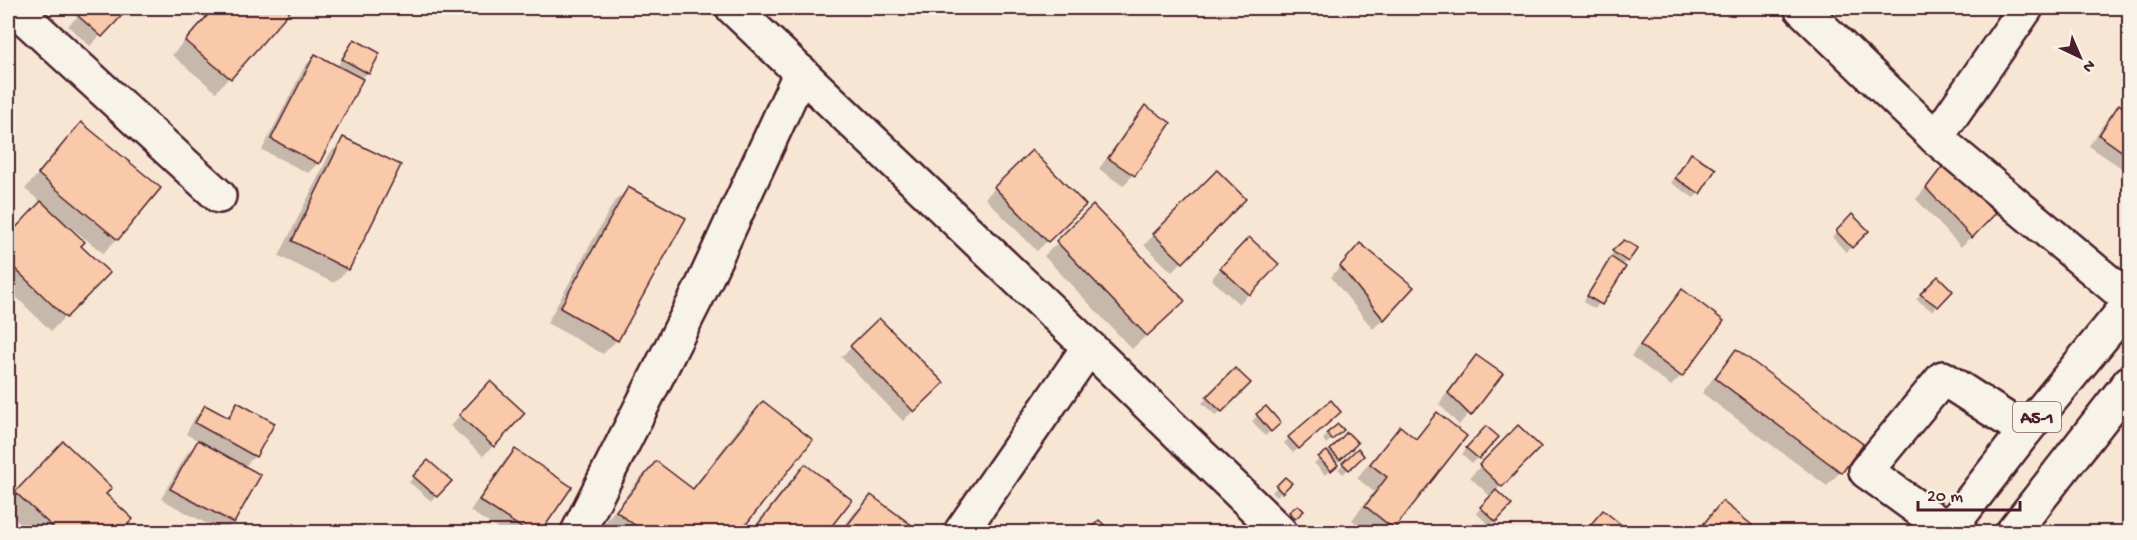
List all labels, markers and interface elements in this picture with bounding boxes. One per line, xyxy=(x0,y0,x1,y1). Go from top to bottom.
north arrow xyxy=(2050,27,2110,87)
text: N xyxy=(2077,55,2098,76)
road number: A5-1 xyxy=(2013,402,2061,432)
scale bar xyxy=(1918,474,2020,512)
text: 20 m xyxy=(1927,487,1963,508)

